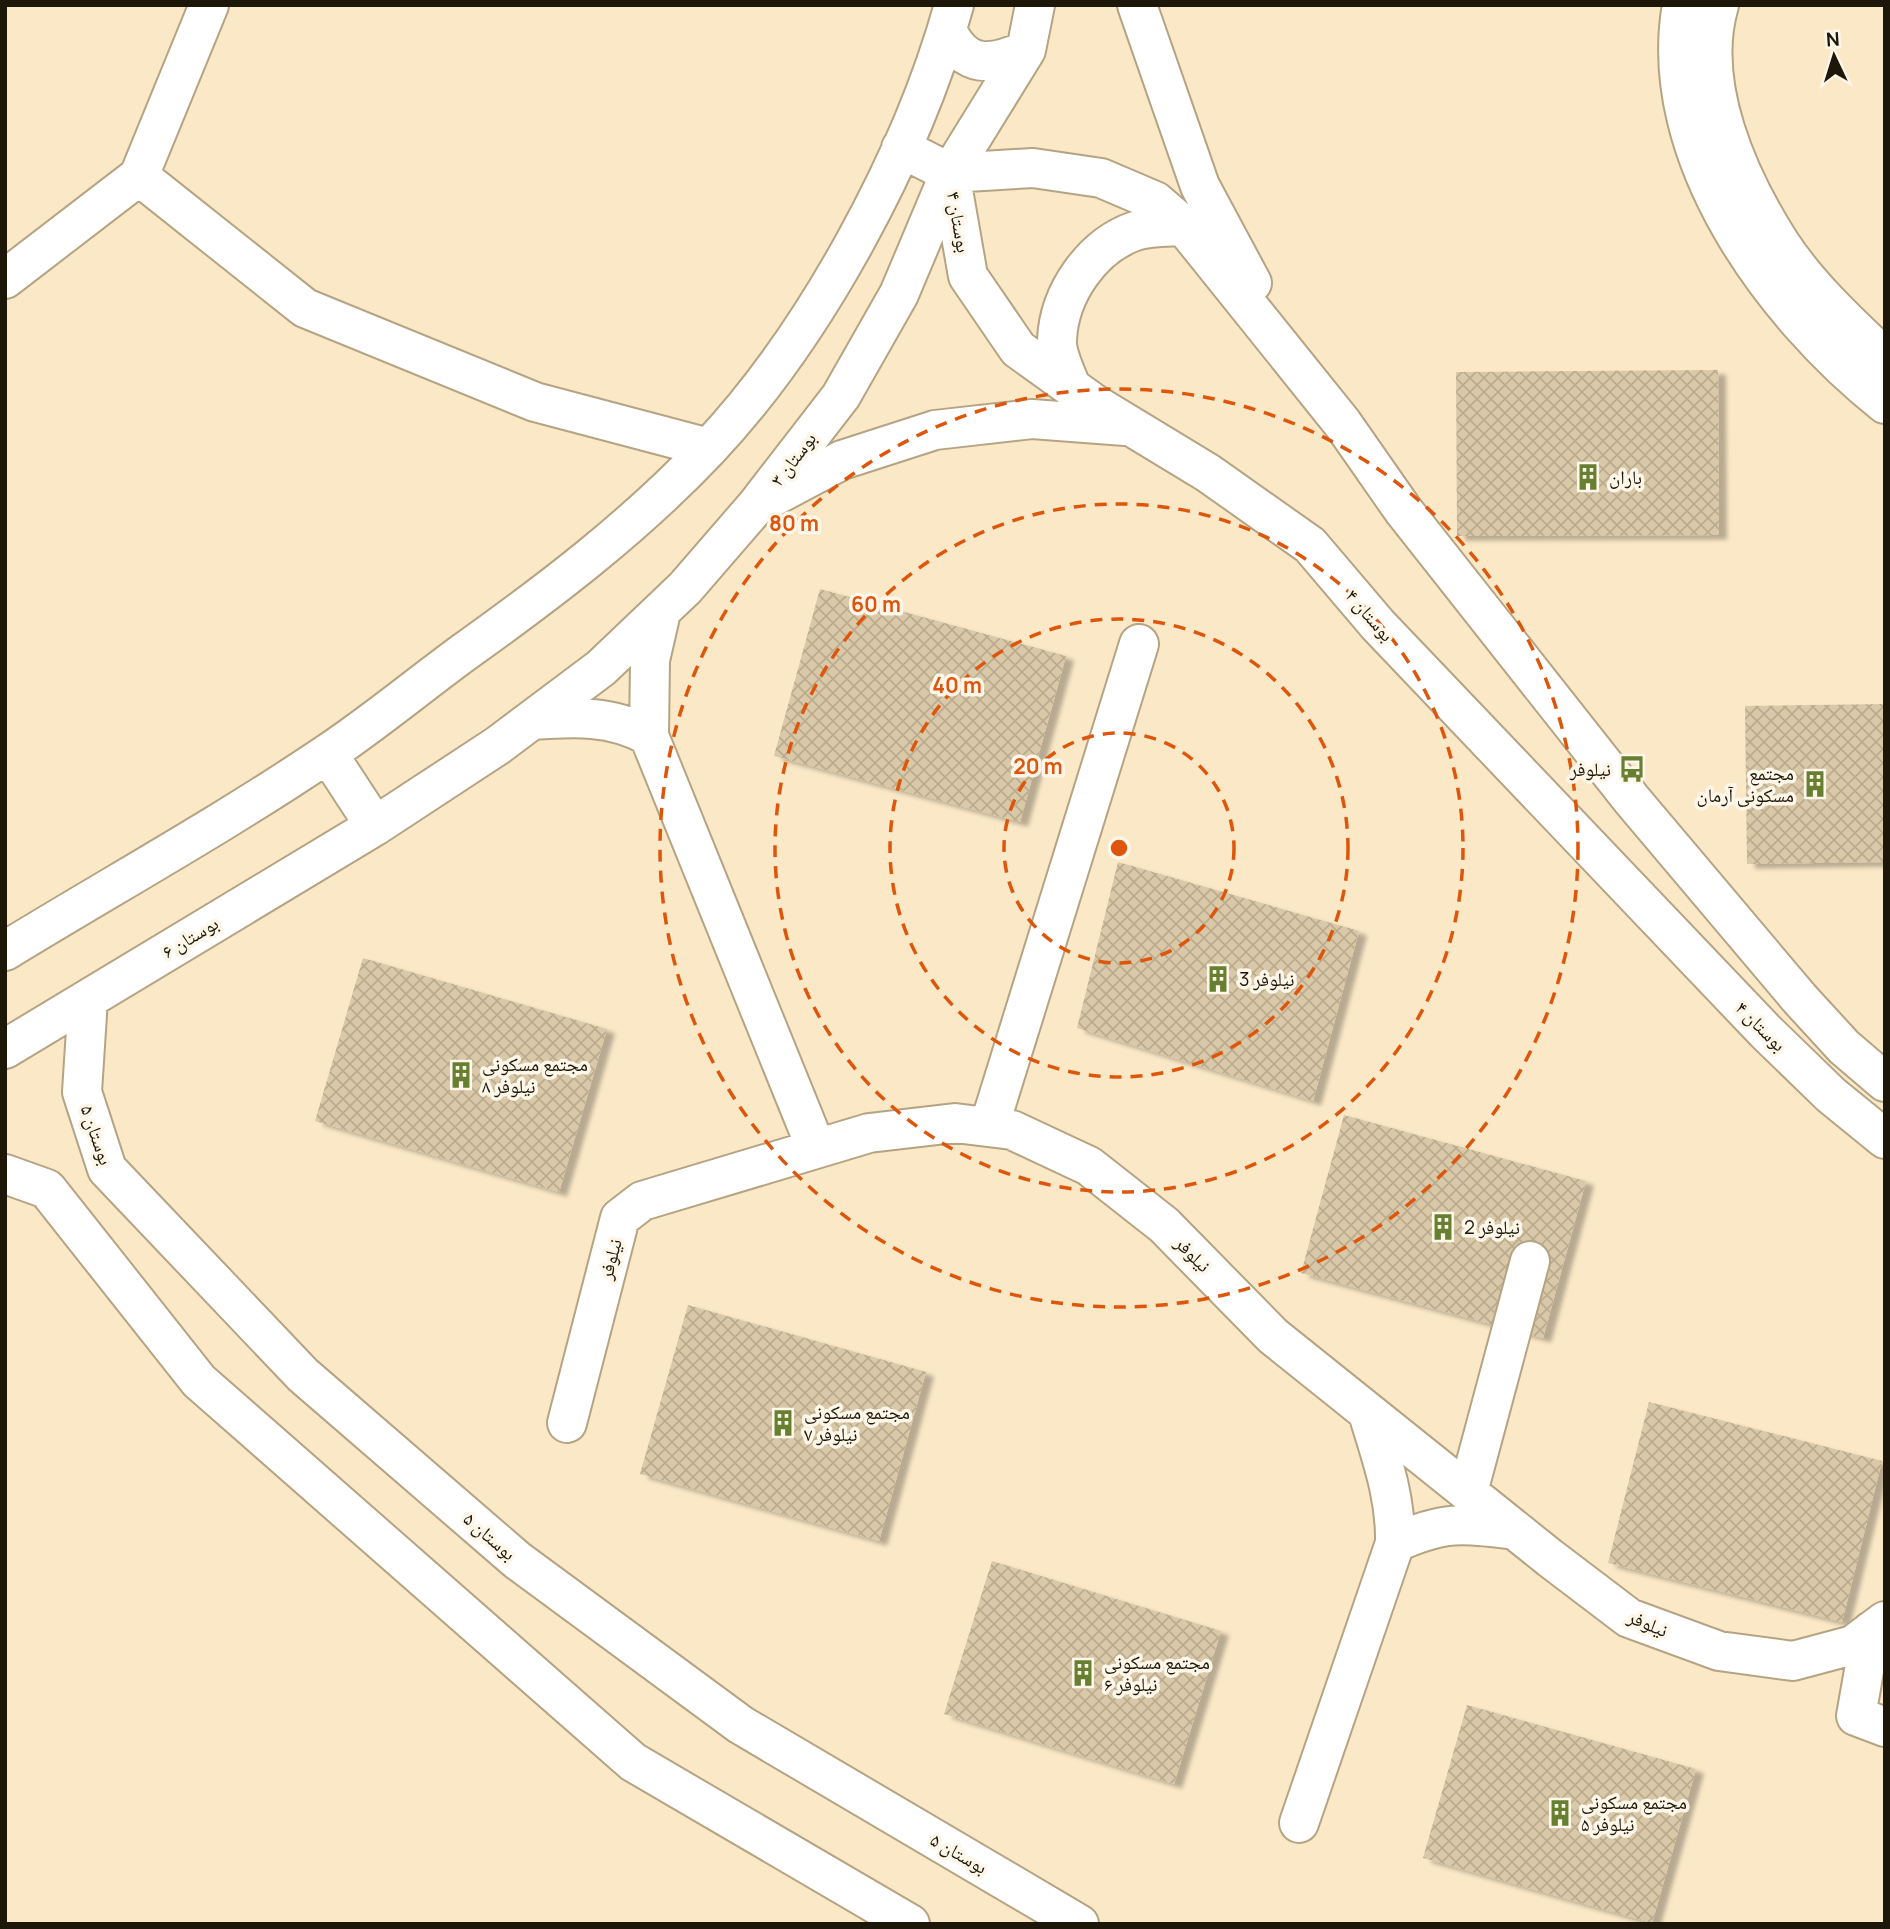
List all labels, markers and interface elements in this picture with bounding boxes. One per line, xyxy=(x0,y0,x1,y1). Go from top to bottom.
north arrow xyxy=(1799,21,1869,91)
text: N xyxy=(1825,26,1841,52)
street label: بوستان ۴ xyxy=(941,189,977,255)
street label: بوستان ۳ xyxy=(764,427,822,491)
building icon: باران xyxy=(1573,462,1603,492)
place label: باران xyxy=(1609,464,1642,490)
text: 80 m xyxy=(769,509,819,537)
street label: بوستان ۴ xyxy=(1340,583,1400,647)
text: 60 m xyxy=(851,590,901,618)
text: 40 m xyxy=(932,671,982,699)
text: 20 m xyxy=(1013,752,1063,780)
bus stop icon: نیلوفر xyxy=(1617,754,1647,784)
place label: نیلوفر xyxy=(1569,756,1611,782)
place label: مجتمع مسکونی آرمان xyxy=(1697,760,1794,808)
building icon: مجتمع مسکونی آرمان xyxy=(1800,769,1830,799)
centre of rings xyxy=(1107,836,1131,860)
street label: بوستان ۶ xyxy=(157,910,223,964)
building icon: نیلوفر 3 xyxy=(1203,964,1233,994)
place label: نیلوفر 3 xyxy=(1239,966,1295,992)
street label: بوستان ۴ xyxy=(1730,995,1792,1057)
place label: مجتمع مسکونی نیلوفر ۸ xyxy=(482,1051,588,1099)
building icon: مجتمع مسکونی نیلوفر ۸ xyxy=(446,1060,476,1090)
street label: بوستان ۵ xyxy=(75,1102,119,1168)
building icon: نیلوفر 2 xyxy=(1428,1212,1458,1242)
place label: نیلوفر 2 xyxy=(1464,1214,1520,1240)
street label: نیلوفر xyxy=(1169,1230,1217,1278)
street label: نیلوفر xyxy=(592,1236,628,1283)
place label: مجتمع مسکونی نیلوفر ۷ xyxy=(804,1399,910,1447)
building icon: مجتمع مسکونی نیلوفر ۷ xyxy=(768,1408,798,1438)
street label: بوستان ۵ xyxy=(458,1506,522,1566)
street label: نیلوفر xyxy=(1623,1603,1672,1643)
place label: مجتمع مسکونی نیلوفر ۶ xyxy=(1104,1649,1210,1697)
building icon: مجتمع مسکونی نیلوفر ۶ xyxy=(1068,1658,1098,1688)
place label: مجتمع مسکونی نیلوفر ۵ xyxy=(1581,1789,1687,1837)
building icon: مجتمع مسکونی نیلوفر ۵ xyxy=(1545,1798,1575,1828)
street label: بوستان ۵ xyxy=(926,1826,992,1880)

